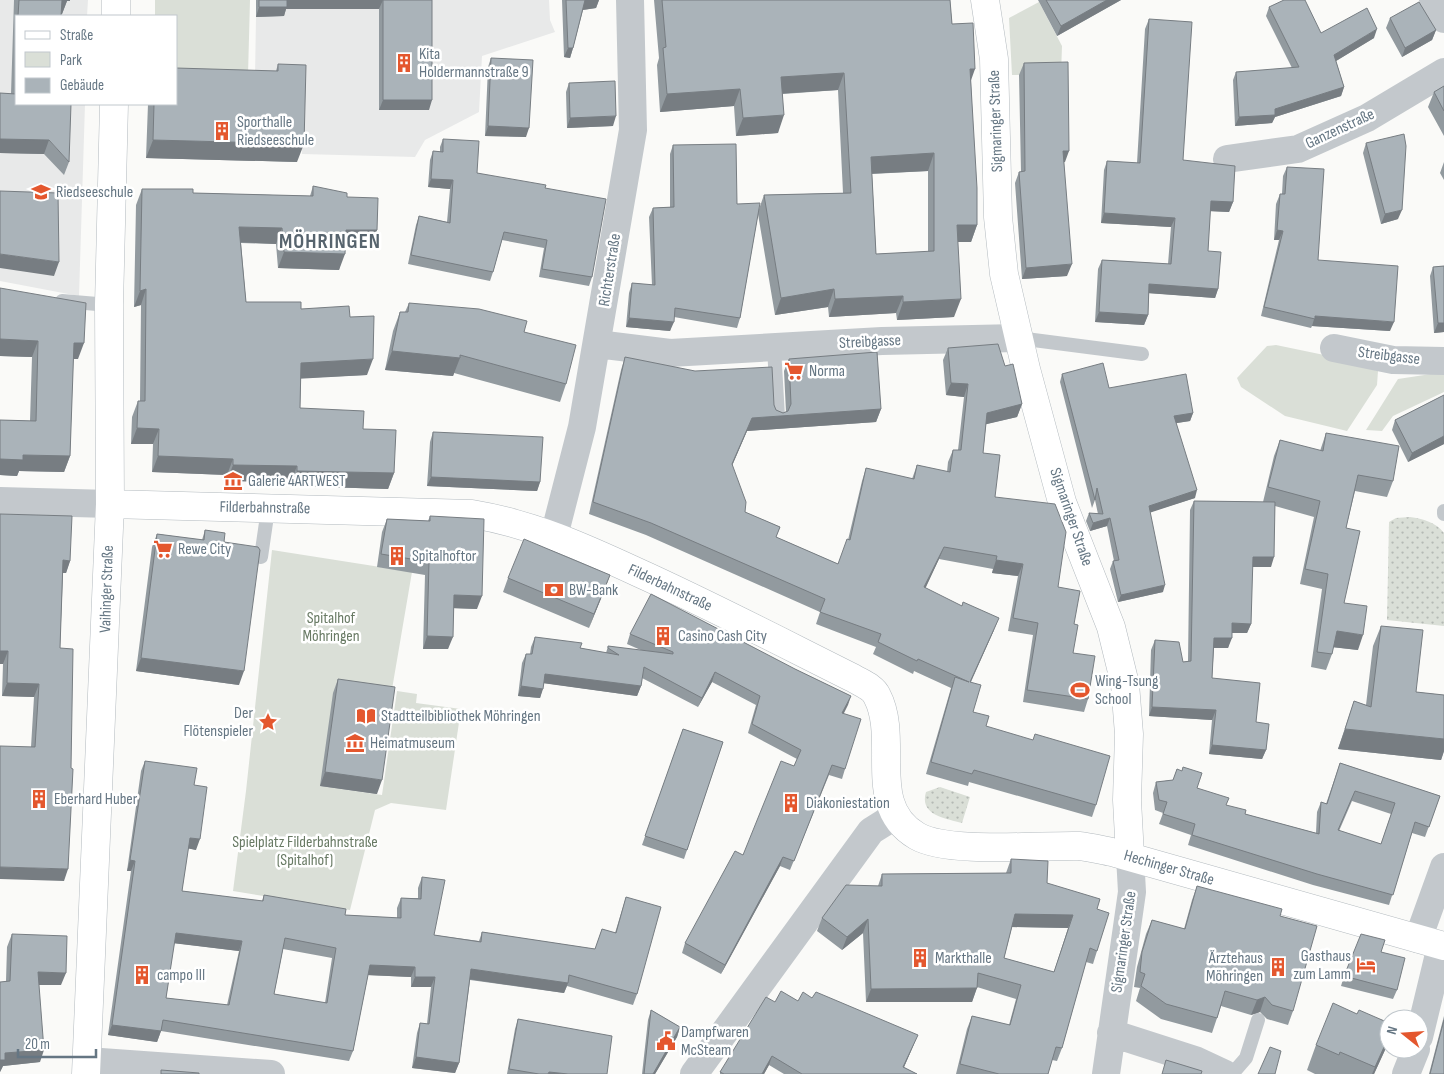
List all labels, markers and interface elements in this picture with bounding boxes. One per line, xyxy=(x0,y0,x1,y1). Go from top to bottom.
legend xyxy=(15,15,178,105)
text: Straße xyxy=(60,26,93,45)
place label: Kita Holdermannstraße 9 xyxy=(419,45,528,82)
text: Park xyxy=(60,51,82,70)
building icon: Kita Holdermannstraße 9 xyxy=(393,52,415,74)
street label: Sigmaringer Straße xyxy=(985,70,1007,172)
text: Gebäude xyxy=(60,76,104,95)
street label: Ganzenstraße xyxy=(1302,105,1378,153)
place label: Sporthalle Riedseeschule xyxy=(237,113,314,150)
building icon: Sporthalle Riedseeschule xyxy=(211,120,233,142)
school or university icon: Riedseeschule xyxy=(30,181,52,203)
place label: Riedseeschule xyxy=(56,183,133,202)
district label: MÖHRINGEN xyxy=(279,229,381,254)
street label: Richterstraße xyxy=(595,232,625,308)
street label: Streibgasse xyxy=(838,331,902,353)
street label: Streibgasse xyxy=(1357,343,1421,369)
supermarket icon: Norma xyxy=(783,360,805,382)
place label: Norma xyxy=(809,362,845,381)
street label: Sigmaringer Straße xyxy=(1045,466,1097,568)
museum icon: Galerie 4ARTWEST xyxy=(222,470,244,492)
place label: Galerie 4ARTWEST xyxy=(248,472,346,491)
street label: Filderbahnstraße xyxy=(219,498,311,518)
supermarket icon: Rewe City xyxy=(152,538,174,560)
place label: Rewe City xyxy=(178,540,231,559)
street label: Vaihinger Straße xyxy=(96,545,118,633)
building icon: Spitalhoftor xyxy=(386,545,408,567)
place label: Spitalhoftor xyxy=(412,547,477,566)
street label: Filderbahnstraße xyxy=(625,560,715,616)
bank icon: BW-Bank xyxy=(543,579,565,601)
place label: BW-Bank xyxy=(569,581,618,600)
park label: Spitalhof Möhringen xyxy=(302,609,360,646)
building icon: Casino Cash City xyxy=(652,625,674,647)
place label: Casino Cash City xyxy=(678,627,767,646)
place label: Wing-Tsung School xyxy=(1095,672,1158,709)
sports icon: Wing-Tsung School xyxy=(1069,679,1091,701)
place label: Der Flötenspieler xyxy=(183,704,253,741)
library icon: Stadtteilbibliothek Möhringen xyxy=(355,705,377,727)
place label: Stadtteilbibliothek Möhringen xyxy=(381,707,541,726)
place icon: Der Flötenspieler xyxy=(257,711,279,733)
museum icon: Heimatmuseum xyxy=(344,732,366,754)
place label: Heimatmuseum xyxy=(370,734,455,753)
building icon: Eberhard Huber xyxy=(28,788,50,810)
place label: Eberhard Huber xyxy=(54,790,138,809)
building icon: Diakoniestation xyxy=(780,792,802,814)
place label: Diakoniestation xyxy=(806,794,890,813)
park label: Spielplatz Filderbahnstraße (Spitalhof) xyxy=(232,833,378,870)
street label: Hechinger Straße xyxy=(1122,846,1216,890)
street label: Sigmaringer Straße xyxy=(1107,890,1141,994)
building icon: Markthalle xyxy=(909,947,931,969)
place label: Gasthaus zum Lamm xyxy=(1293,947,1351,984)
place label: Markthalle xyxy=(935,949,992,968)
place label: Ärztehaus Möhringen xyxy=(1206,949,1263,986)
hotel icon: Gasthaus zum Lamm xyxy=(1355,954,1377,976)
building icon: Ärztehaus Möhringen xyxy=(1267,956,1289,978)
building icon: campo III xyxy=(131,964,153,986)
place label: campo III xyxy=(157,966,205,985)
north arrow xyxy=(1379,1009,1429,1059)
place label: Dampfwaren McSteam xyxy=(681,1023,749,1060)
text: N xyxy=(1383,1024,1401,1036)
scale bar xyxy=(18,1026,95,1058)
public building icon: Dampfwaren McSteam xyxy=(655,1030,677,1052)
text: 20 m xyxy=(25,1035,50,1054)

